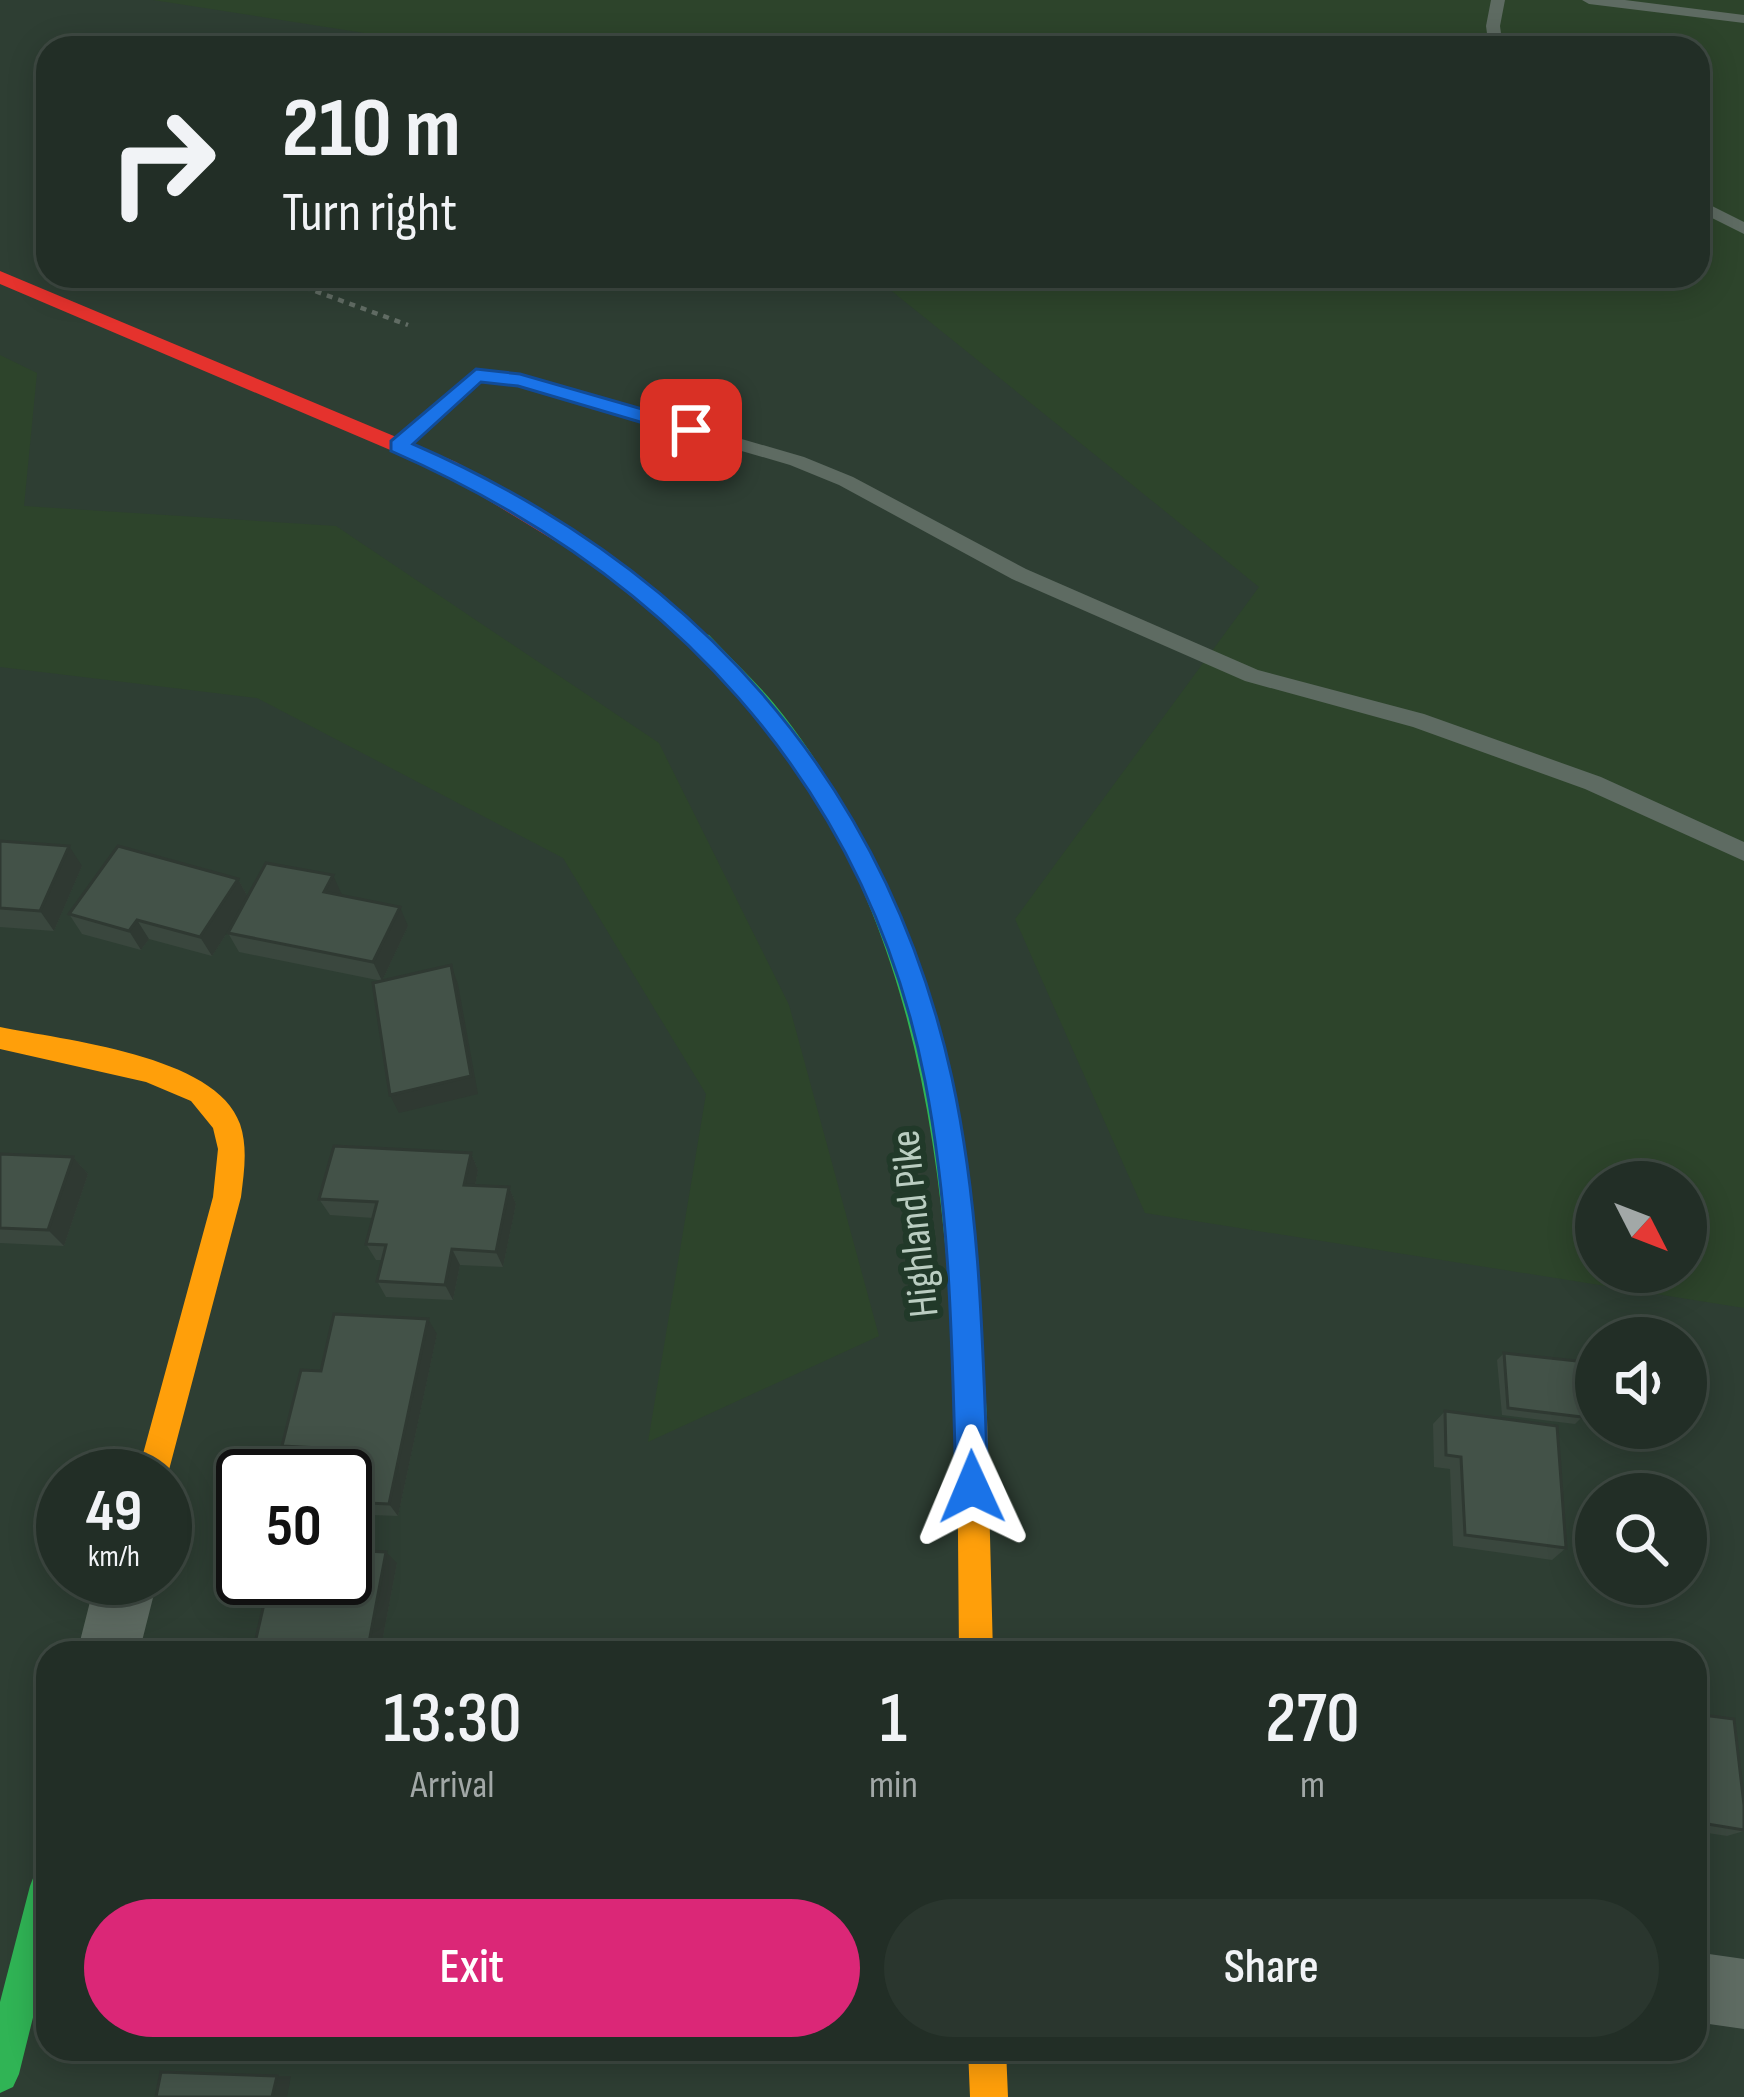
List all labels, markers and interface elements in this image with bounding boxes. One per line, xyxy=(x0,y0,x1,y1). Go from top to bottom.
text: 210 m xyxy=(282,79,461,180)
icon: right xyxy=(84,84,240,240)
text: Turn right xyxy=(282,181,457,246)
pin xyxy=(640,379,742,481)
icon: arrive xyxy=(658,397,724,463)
street label: Highland Pike xyxy=(880,1128,951,1320)
north arrow xyxy=(1575,1161,1707,1293)
map controls xyxy=(1575,1161,1707,1605)
button: sound xyxy=(1575,1317,1707,1449)
position arrow xyxy=(909,1424,1035,1550)
speed limit sign: 50 xyxy=(216,1449,372,1605)
button: search xyxy=(1575,1473,1707,1605)
text: 49 xyxy=(86,1476,142,1548)
text: km/h xyxy=(88,1539,140,1575)
text: 13:30 xyxy=(383,1676,522,1763)
text: 1 xyxy=(880,1676,907,1763)
text: 270 xyxy=(1265,1676,1360,1763)
text: Arrival xyxy=(411,1762,494,1809)
text: min xyxy=(869,1762,918,1809)
text: m xyxy=(1300,1762,1325,1809)
button: Exit xyxy=(84,1899,860,2037)
button: Share xyxy=(884,1899,1659,2037)

